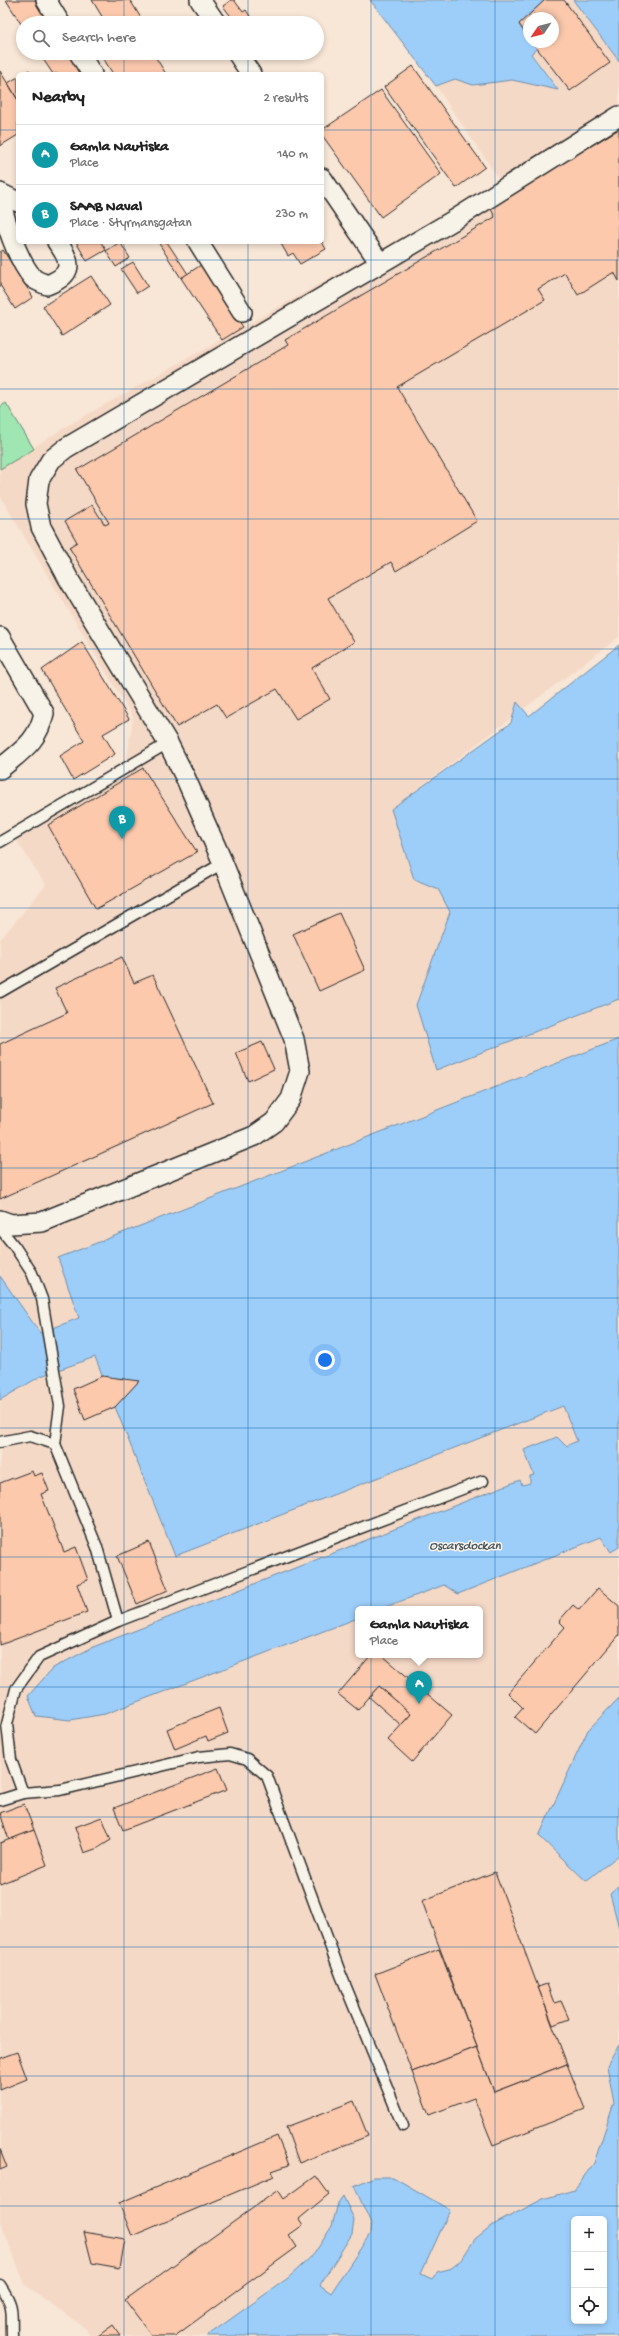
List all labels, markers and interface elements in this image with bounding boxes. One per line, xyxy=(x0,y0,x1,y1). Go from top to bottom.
north arrow xyxy=(523,12,559,48)
search box xyxy=(16,16,324,60)
icon: search xyxy=(30,27,52,49)
text: Search here xyxy=(62,29,136,47)
text: Nearby xyxy=(32,88,85,108)
text: 2 results xyxy=(263,91,308,106)
text: Gamla Nautiska xyxy=(70,138,169,156)
text: A xyxy=(41,147,49,162)
text: 140 m xyxy=(277,147,308,162)
text: Place xyxy=(70,156,98,171)
text: SAAB Naval xyxy=(70,198,142,216)
text: B xyxy=(42,207,48,222)
text: 230 m xyxy=(275,207,308,222)
text: Place · Styrmansgatan xyxy=(70,216,192,231)
pin: B xyxy=(109,806,135,839)
your location xyxy=(315,1350,335,1370)
water label: Oscarsdockan xyxy=(429,1539,502,1554)
popup xyxy=(355,1606,483,1658)
text: Gamla Nautiska xyxy=(370,1616,468,1634)
text: Place xyxy=(370,1634,398,1649)
pin: A xyxy=(406,1671,432,1704)
map controls xyxy=(571,2216,607,2324)
button: + xyxy=(571,2216,607,2252)
button: − xyxy=(571,2252,607,2288)
button: locate xyxy=(571,2288,607,2324)

